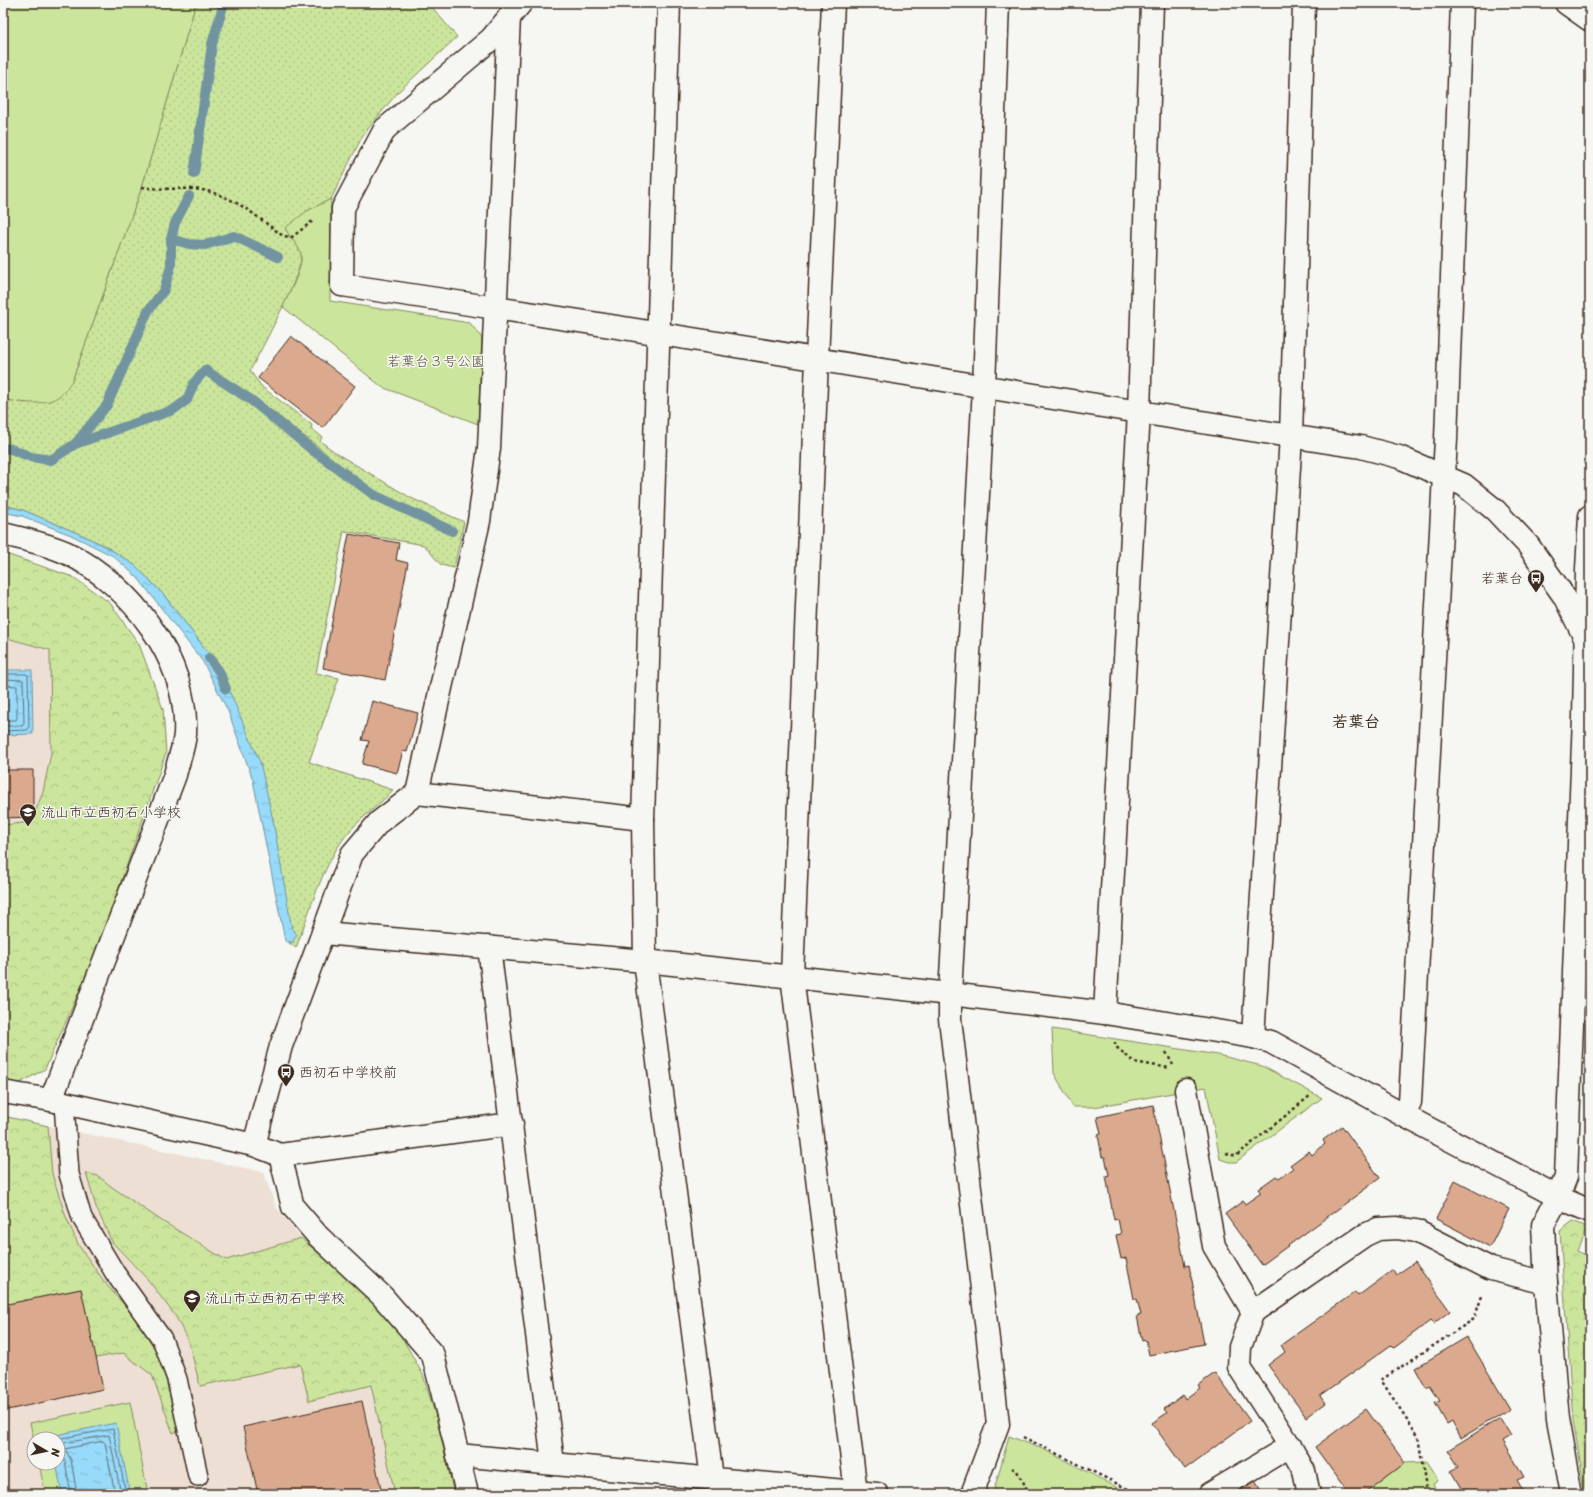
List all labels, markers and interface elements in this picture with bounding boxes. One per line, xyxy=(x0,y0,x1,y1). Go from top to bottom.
park label: 若葉台３号公園 xyxy=(387,349,485,374)
place label: 若葉台 xyxy=(1481,566,1523,591)
bus stop icon: 若葉台 xyxy=(1526,568,1546,593)
district label: 若葉台 xyxy=(1332,707,1380,736)
place label: 流山市立西初石小学校 xyxy=(41,800,181,825)
school or university icon: 流山市立西初石小学校 xyxy=(18,802,38,827)
place label: 西初石中学校前 xyxy=(299,1060,397,1085)
bus stop icon: 西初石中学校前 xyxy=(276,1062,296,1087)
place label: 流山市立西初石中学校 xyxy=(205,1286,345,1311)
school or university icon: 流山市立西初石中学校 xyxy=(182,1288,202,1313)
north arrow xyxy=(26,1431,66,1471)
text: N xyxy=(45,1446,66,1458)

